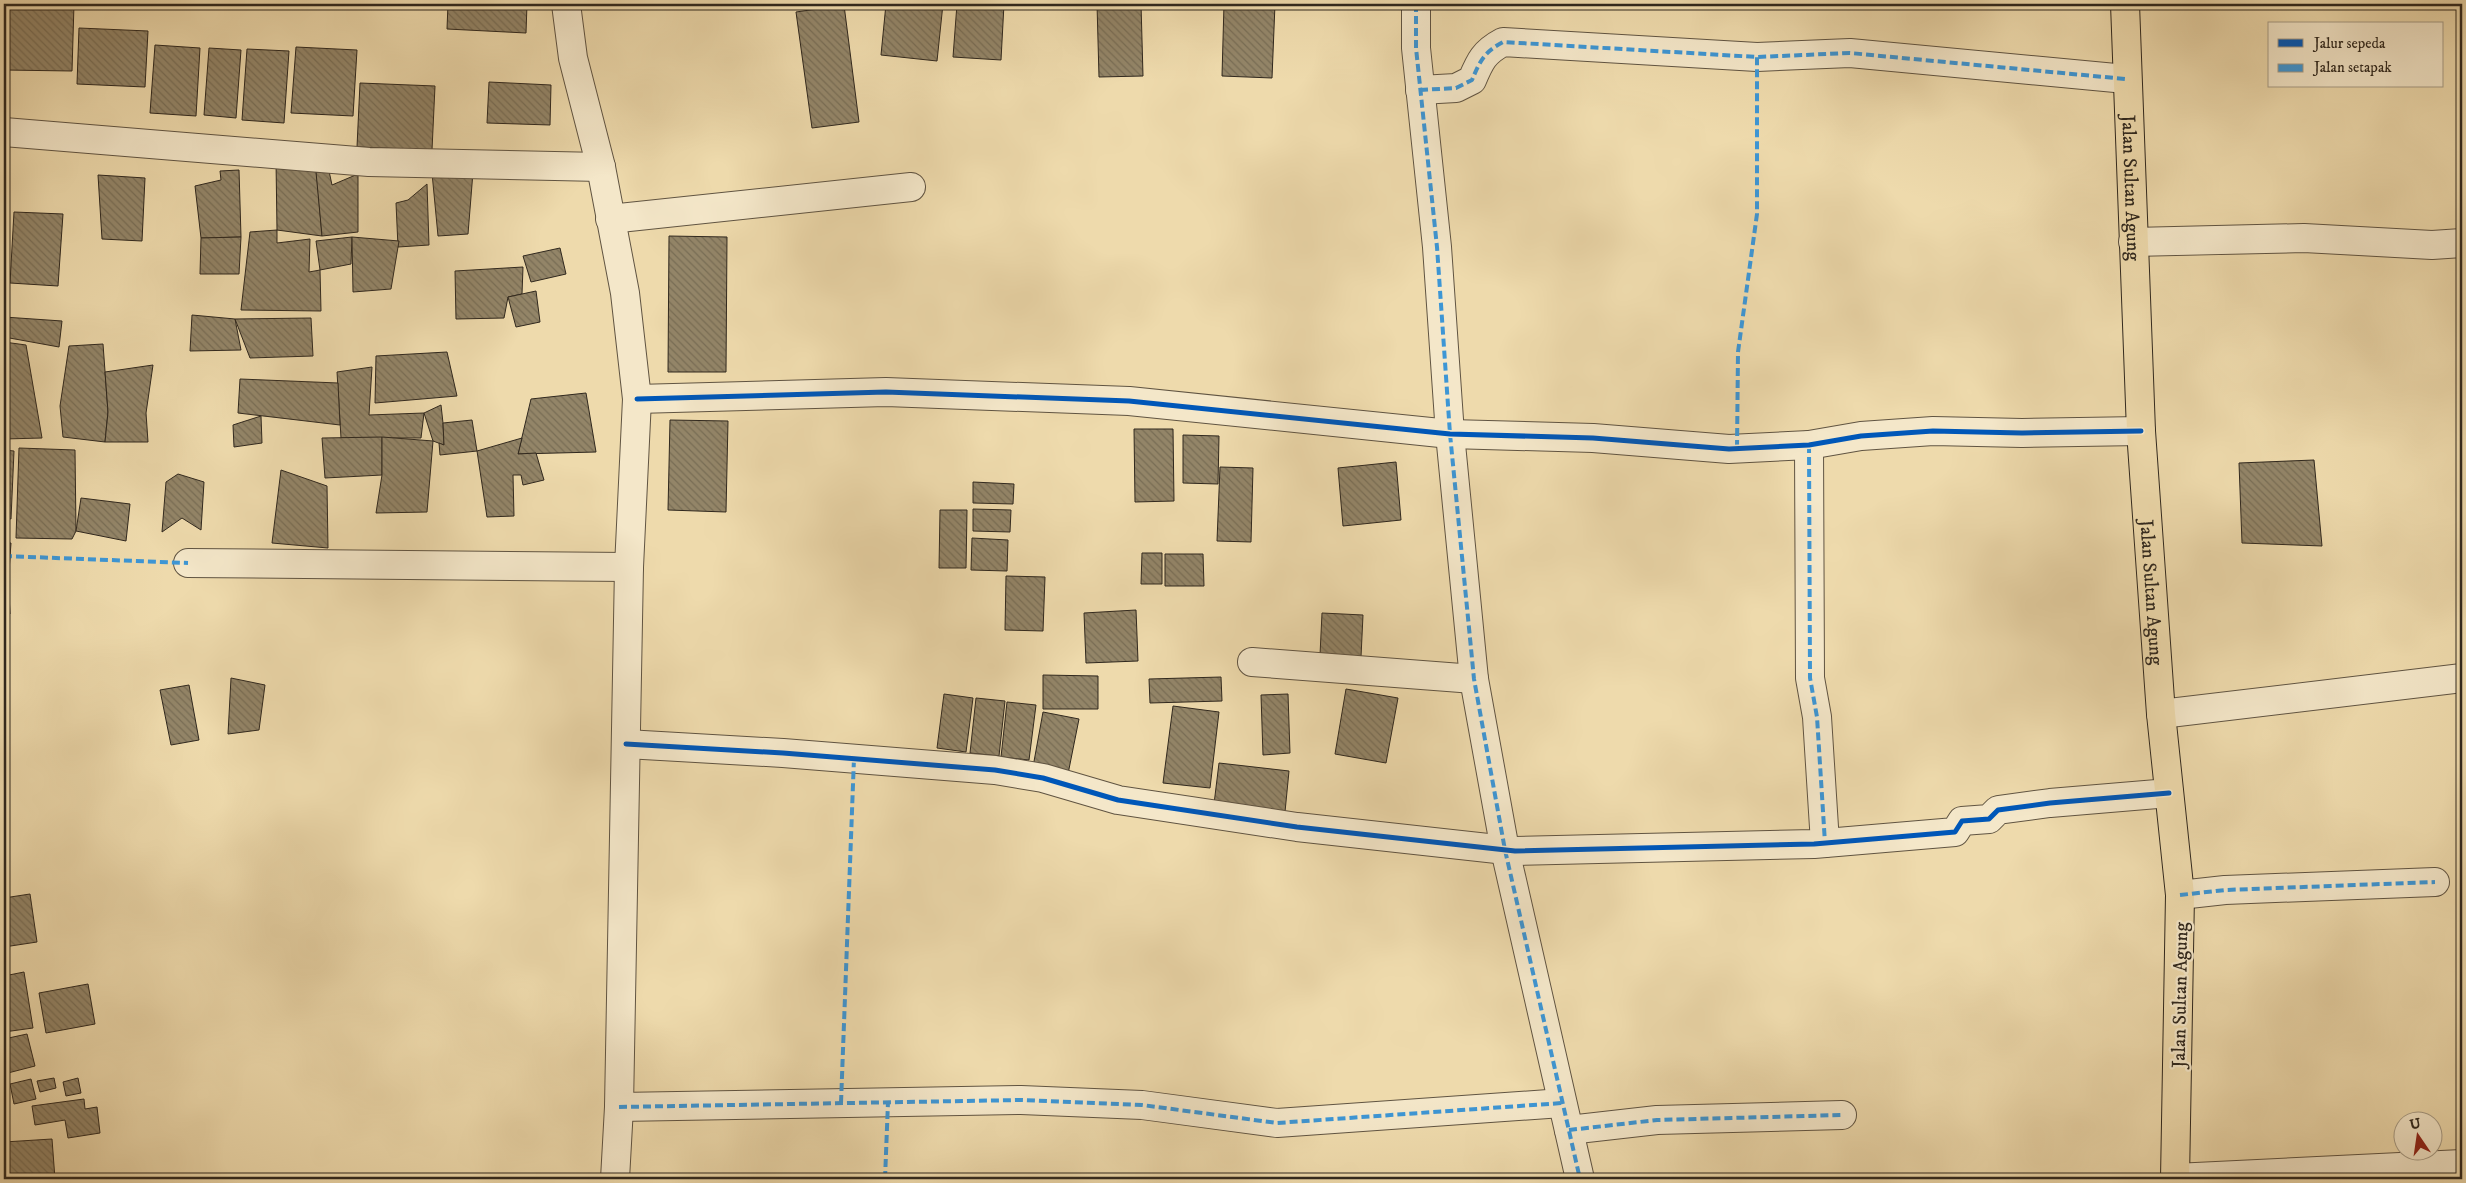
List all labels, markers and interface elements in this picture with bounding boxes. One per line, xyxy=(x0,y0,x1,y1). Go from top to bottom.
legend xyxy=(2268,22,2444,88)
text: Jalur sepeda xyxy=(2312,34,2386,53)
text: Jalan setapak xyxy=(2312,58,2392,77)
street label: Jalan Sultan Agung xyxy=(2116,113,2145,262)
street label: Jalan Sultan Agung xyxy=(2134,517,2168,667)
street label: Jalan Sultan Agung xyxy=(2168,921,2193,1070)
north arrow xyxy=(2394,1110,2444,1160)
text: U xyxy=(2408,1114,2423,1134)

